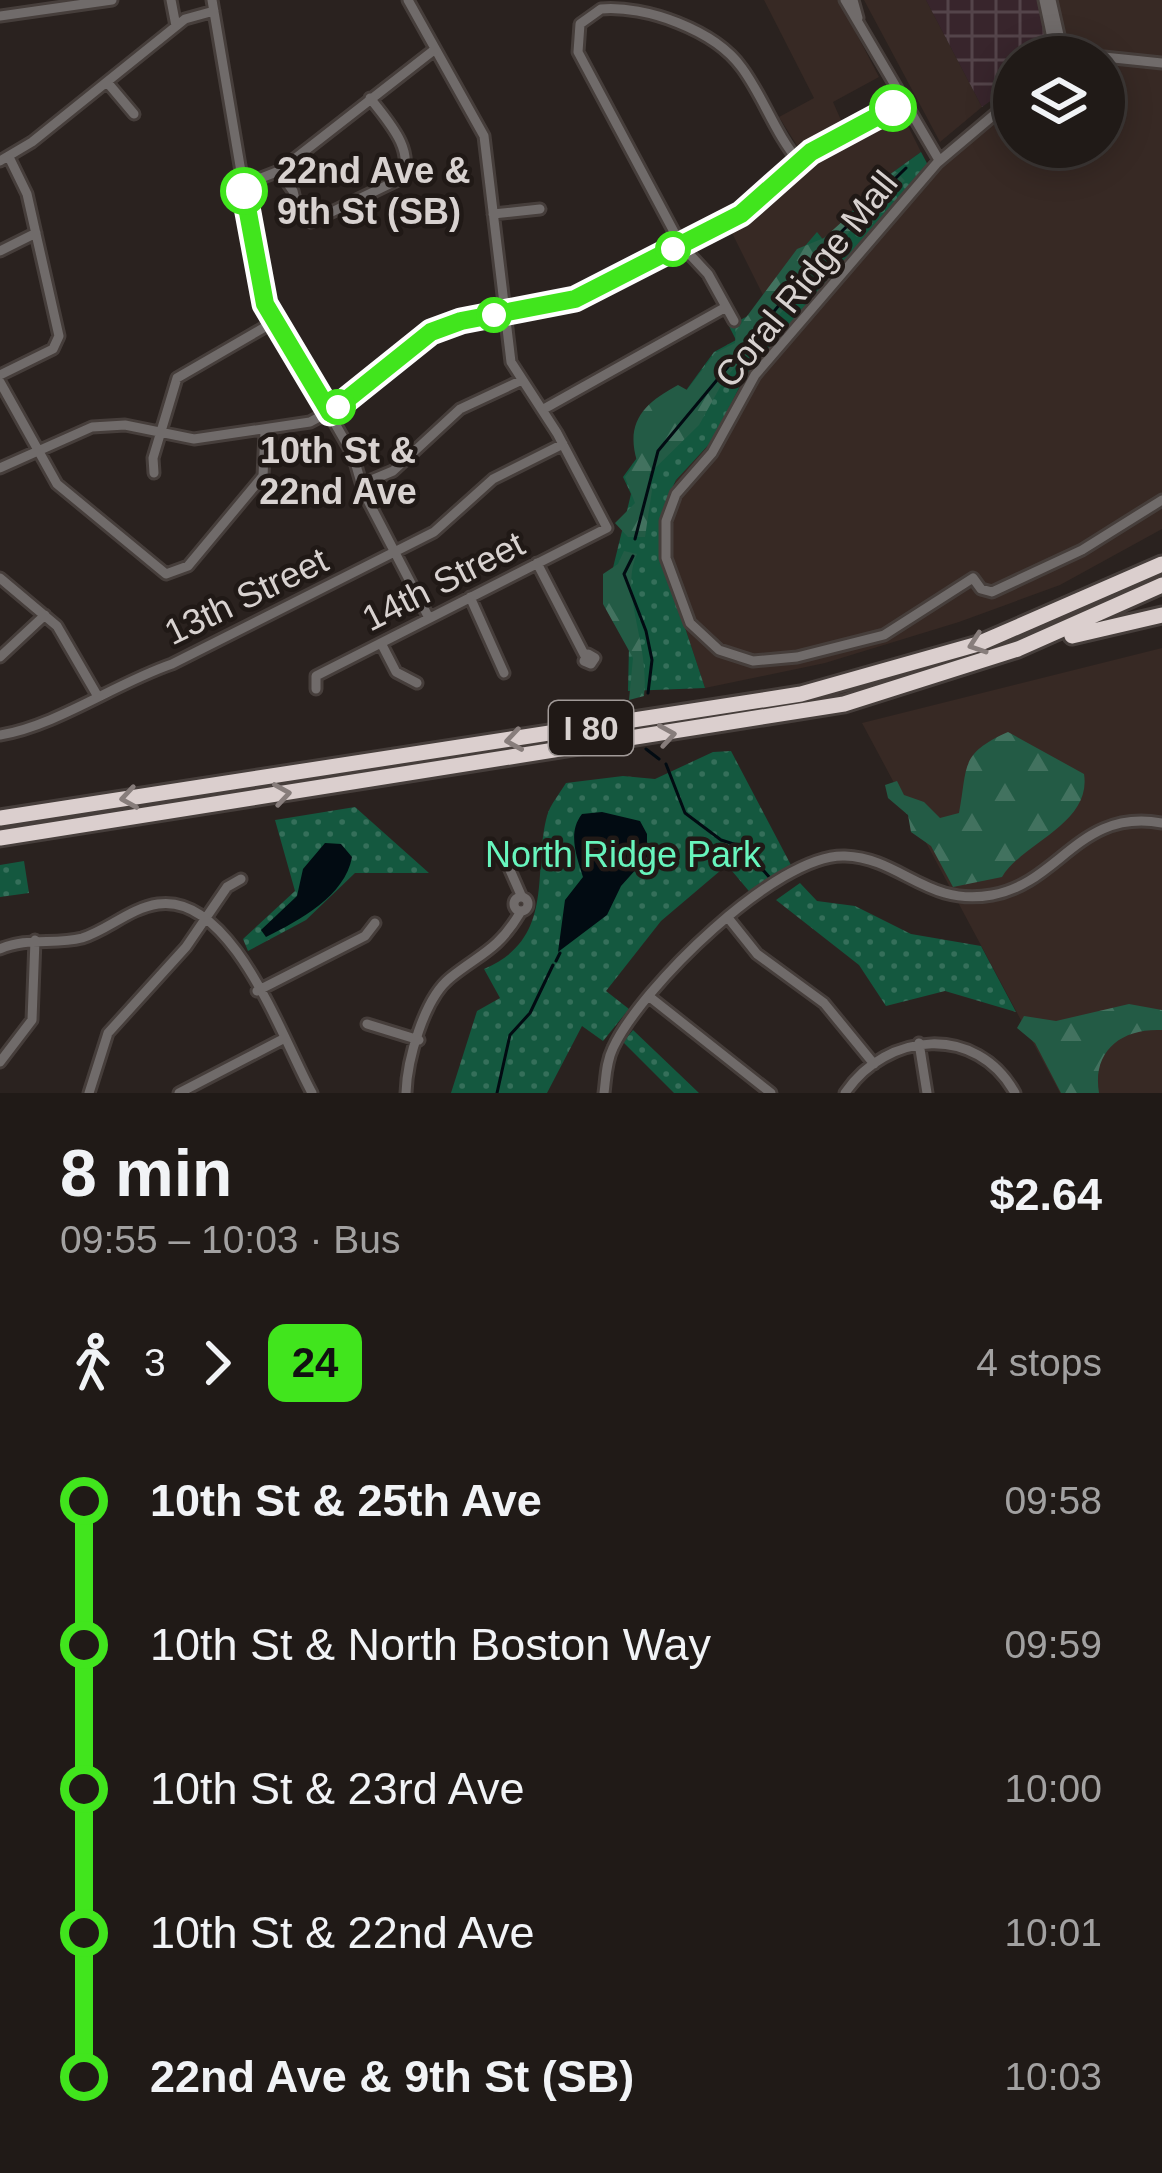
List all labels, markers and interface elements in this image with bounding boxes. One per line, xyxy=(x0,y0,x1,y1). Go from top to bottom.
map controls xyxy=(993,36,1125,168)
button: layers xyxy=(993,36,1125,168)
unlabelled marker xyxy=(871,86,915,130)
place label: 22nd Ave & 9th St (SB) xyxy=(277,150,470,232)
street label: Coral Ridge Mall xyxy=(706,163,906,395)
marker: 22nd Ave & 9th St (SB) xyxy=(222,169,266,213)
unlabelled marker xyxy=(657,233,689,265)
unlabelled marker xyxy=(478,299,510,331)
marker: 10th St & 22nd Ave xyxy=(322,391,354,423)
place label: 10th St & 22nd Ave xyxy=(259,430,417,512)
street label: 14th Street xyxy=(355,523,531,639)
street label: 13th Street xyxy=(158,539,334,653)
one-way arrow xyxy=(968,630,989,654)
road number: I 80 xyxy=(549,701,633,755)
one-way arrow xyxy=(657,723,677,749)
one-way arrow xyxy=(505,726,524,752)
one-way arrow xyxy=(272,782,291,808)
one-way arrow xyxy=(119,785,139,810)
park label: North Ridge Park xyxy=(485,834,762,875)
text: 8 min xyxy=(60,1136,232,1210)
text: $2.64 xyxy=(989,1169,1102,1220)
text: 09:55 – 10:03 · Bus xyxy=(60,1218,400,1261)
icon: walk xyxy=(60,1330,126,1396)
icon: forward xyxy=(184,1330,250,1396)
text: 24 xyxy=(292,1339,338,1386)
text: 3 xyxy=(144,1341,166,1384)
text: 4 stops xyxy=(976,1341,1102,1384)
text: 10th St & 25th Ave xyxy=(150,1475,542,1526)
text: 09:58 xyxy=(1004,1479,1102,1522)
text: 10th St & North Boston Way xyxy=(150,1619,711,1670)
text: 09:59 xyxy=(1004,1623,1102,1666)
text: 10th St & 23rd Ave xyxy=(150,1763,524,1814)
text: 10:00 xyxy=(1004,1767,1102,1810)
text: 10th St & 22nd Ave xyxy=(150,1907,534,1958)
text: 10:01 xyxy=(1004,1911,1102,1954)
text: 22nd Ave & 9th St (SB) xyxy=(150,2051,634,2102)
text: 10:03 xyxy=(1004,2055,1102,2098)

